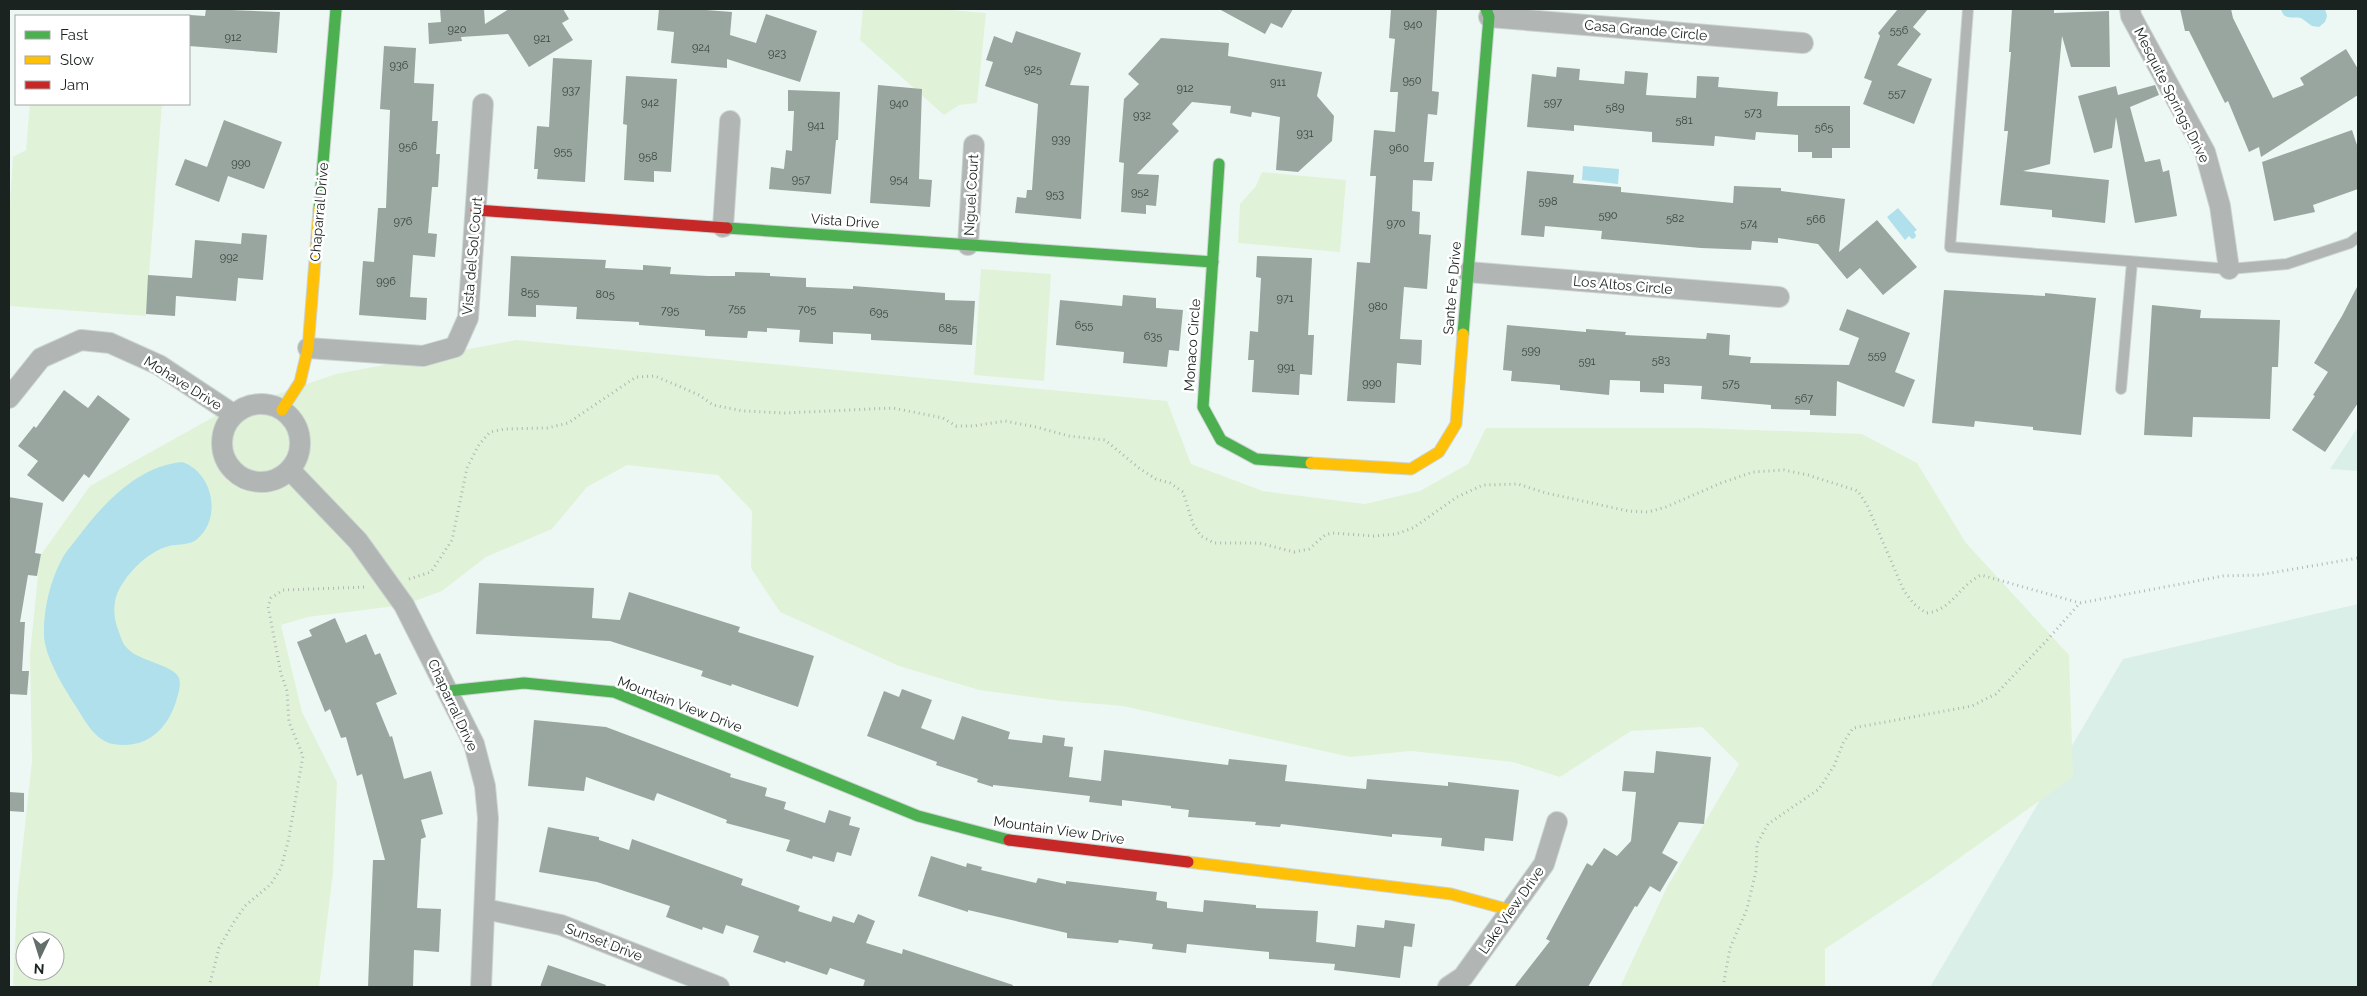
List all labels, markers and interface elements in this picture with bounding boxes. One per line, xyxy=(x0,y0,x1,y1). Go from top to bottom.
legend xyxy=(15,15,190,105)
street label: Casa Grande Circle xyxy=(1584,17,1708,43)
house number: 940 xyxy=(1403,18,1423,31)
house number: 920 xyxy=(448,23,467,36)
house number: 556 xyxy=(1890,24,1909,37)
street label: Mesquite Springs Drive xyxy=(2131,25,2213,165)
text: Fast xyxy=(60,26,88,44)
house number: 912 xyxy=(225,31,242,44)
house number: 921 xyxy=(534,32,551,45)
house number: 924 xyxy=(692,41,710,54)
house number: 923 xyxy=(768,47,786,60)
text: Slow xyxy=(60,51,94,69)
house number: 936 xyxy=(390,59,409,72)
house number: 925 xyxy=(1024,63,1042,76)
house number: 950 xyxy=(1402,74,1422,87)
text: Jam xyxy=(60,76,89,94)
house number: 911 xyxy=(1270,76,1286,89)
house number: 912 xyxy=(1177,82,1194,95)
house number: 937 xyxy=(562,84,580,97)
house number: 557 xyxy=(1888,87,1906,100)
house number: 942 xyxy=(641,96,659,109)
house number: 597 xyxy=(1544,96,1562,109)
house number: 940 xyxy=(889,97,909,110)
house number: 589 xyxy=(1606,101,1624,114)
house number: 573 xyxy=(1744,106,1762,119)
house number: 932 xyxy=(1133,109,1151,122)
house number: 581 xyxy=(1675,114,1693,127)
house number: 941 xyxy=(807,119,825,132)
house number: 565 xyxy=(1815,121,1833,134)
house number: 931 xyxy=(1296,127,1314,140)
house number: 939 xyxy=(1052,133,1070,146)
house number: 956 xyxy=(398,140,418,153)
house number: 960 xyxy=(1389,142,1409,155)
house number: 955 xyxy=(554,145,572,158)
house number: 958 xyxy=(639,150,657,163)
street label: Niguel Court xyxy=(961,153,981,236)
house number: 990 xyxy=(231,157,251,170)
street label: Chaparral Drive xyxy=(307,162,331,262)
house number: 957 xyxy=(792,173,810,186)
house number: 954 xyxy=(890,173,908,186)
house number: 952 xyxy=(1131,186,1149,199)
house number: 953 xyxy=(1046,188,1064,201)
house number: 598 xyxy=(1539,195,1557,208)
street label: Vista del Sol Court xyxy=(459,196,485,316)
house number: 590 xyxy=(1598,209,1618,222)
street label: Vista Drive xyxy=(810,211,880,231)
house number: 582 xyxy=(1666,212,1684,225)
house number: 566 xyxy=(1806,213,1826,226)
house number: 976 xyxy=(394,215,413,228)
house number: 970 xyxy=(1387,217,1406,230)
house number: 574 xyxy=(1740,217,1758,230)
street label: Sante Fe Drive xyxy=(1440,241,1464,335)
house number: 992 xyxy=(220,251,239,264)
street label: Los Altos Circle xyxy=(1573,273,1673,297)
house number: 996 xyxy=(376,275,396,288)
house number: 855 xyxy=(521,286,539,299)
house number: 805 xyxy=(595,288,615,301)
house number: 971 xyxy=(1277,292,1294,305)
street label: Monaco Circle xyxy=(1181,298,1203,392)
house number: 980 xyxy=(1368,300,1388,313)
house number: 755 xyxy=(728,302,746,315)
house number: 705 xyxy=(798,303,816,316)
house number: 795 xyxy=(661,304,679,317)
house number: 695 xyxy=(869,306,889,319)
house number: 655 xyxy=(1075,319,1093,332)
house number: 685 xyxy=(938,322,958,335)
house number: 635 xyxy=(1144,330,1162,343)
house number: 599 xyxy=(1522,344,1540,357)
house number: 559 xyxy=(1868,349,1886,362)
street label: Mohave Drive xyxy=(141,353,225,413)
house number: 583 xyxy=(1652,354,1670,367)
house number: 591 xyxy=(1578,355,1596,368)
house number: 991 xyxy=(1277,361,1295,374)
house number: 990 xyxy=(1362,377,1382,390)
house number: 575 xyxy=(1722,377,1740,390)
house number: 567 xyxy=(1795,392,1813,405)
street label: Chaparral Drive xyxy=(425,657,481,753)
street label: Mountain View Drive xyxy=(615,673,745,735)
street label: Mountain View Drive xyxy=(992,813,1126,847)
street label: Lake View Drive xyxy=(1475,863,1547,957)
street label: Sunset Drive xyxy=(563,920,645,964)
north arrow xyxy=(15,931,65,981)
text: N xyxy=(33,961,45,977)

